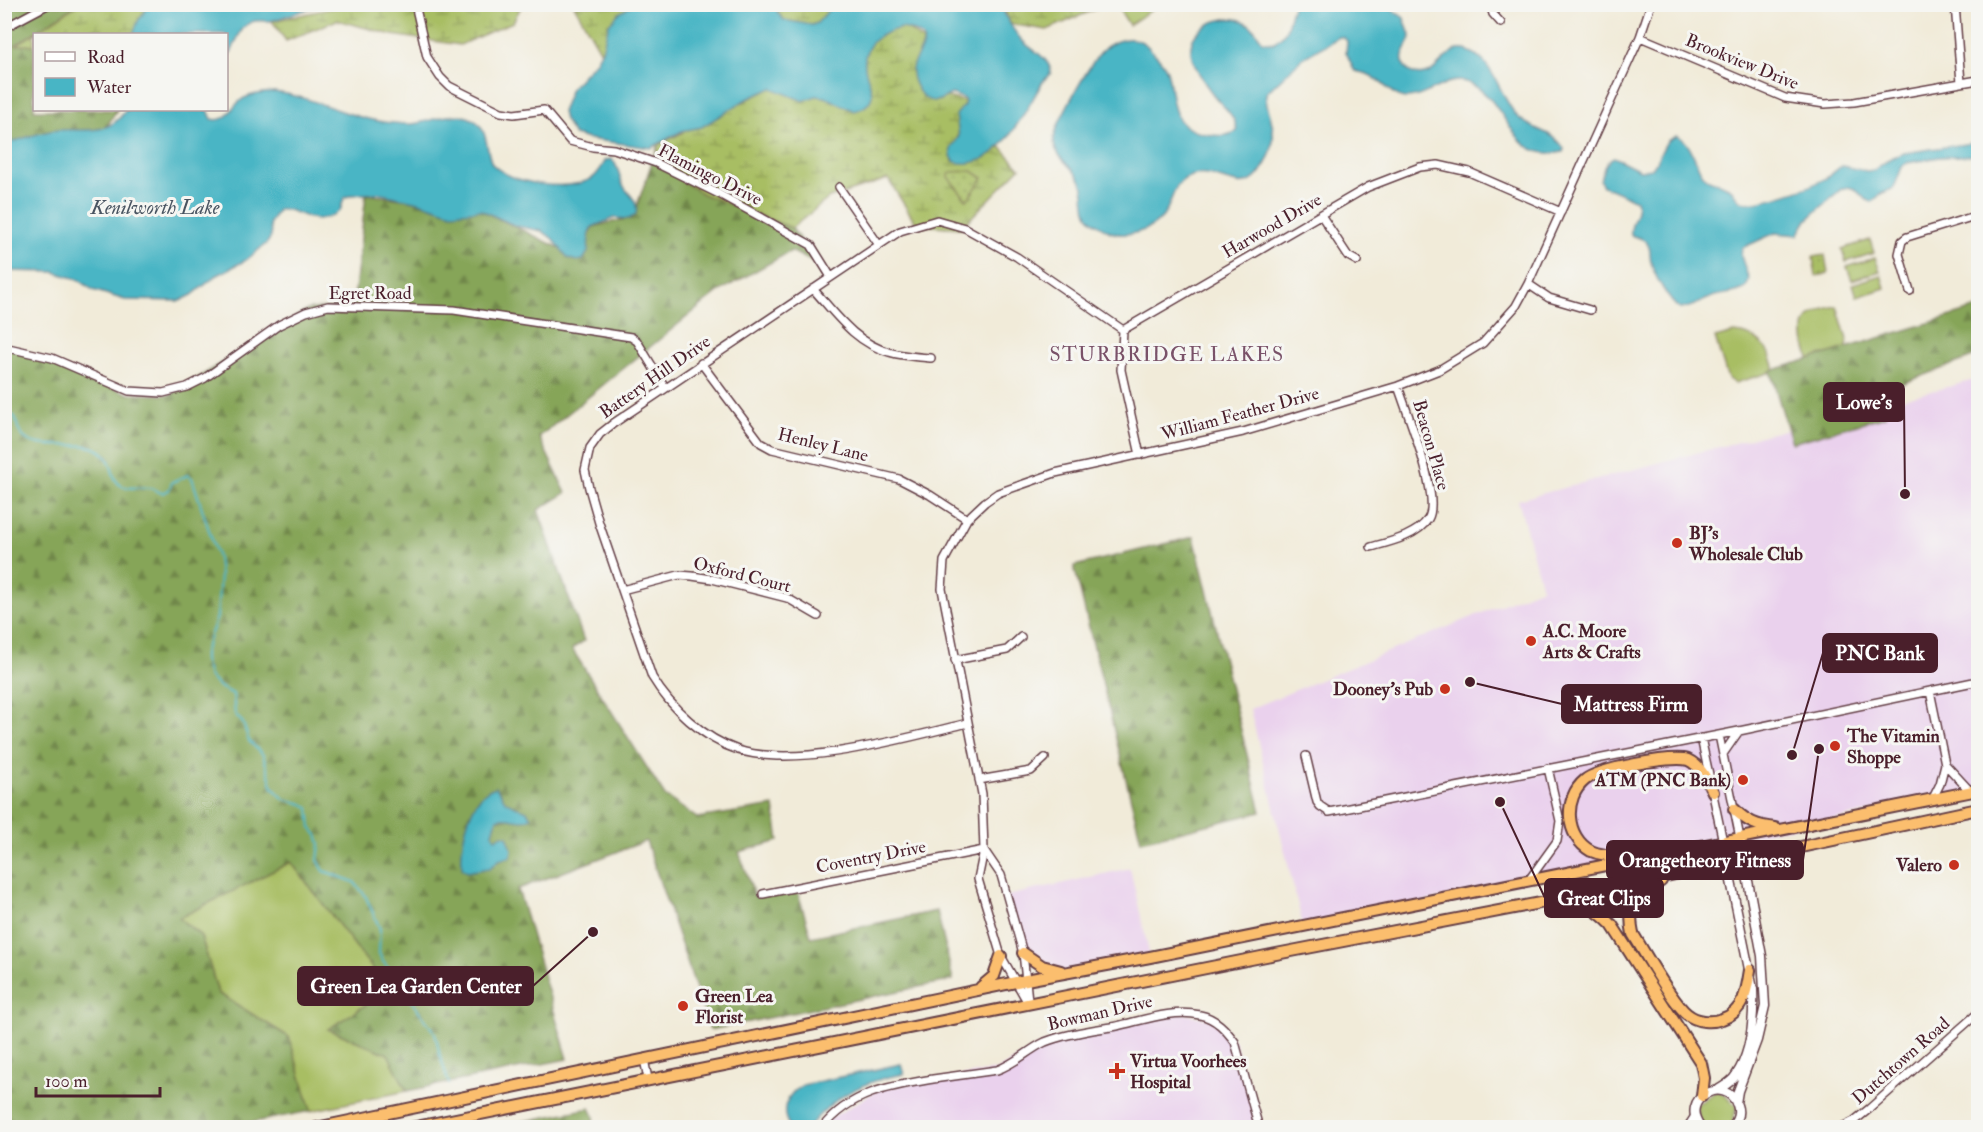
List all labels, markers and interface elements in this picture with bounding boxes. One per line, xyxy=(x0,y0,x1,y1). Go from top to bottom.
street label: Brookview Drive xyxy=(1682,29,1803,95)
legend xyxy=(33,33,228,111)
text: Road xyxy=(87,46,125,69)
text: Water xyxy=(86,76,131,99)
street label: Flamingo Drive xyxy=(654,139,766,211)
street label: Harwood Drive xyxy=(1218,188,1326,264)
water label: Kenilworth Lake xyxy=(90,195,220,220)
street label: Egret Road xyxy=(328,282,412,305)
street label: Battery Hill Drive xyxy=(595,330,715,424)
district label: STURBRIDGE LAKES xyxy=(1049,342,1285,367)
street label: William Feather Drive xyxy=(1158,382,1322,446)
callout: Lowe's xyxy=(1824,383,1904,421)
text: Lowe's xyxy=(1836,390,1892,415)
street label: Beacon Place xyxy=(1407,397,1455,493)
street label: Henley Lane xyxy=(775,423,871,467)
place label: BJ's Wholesale Club xyxy=(1688,522,1803,566)
marker: BJ's Wholesale Club xyxy=(1670,536,1684,550)
street label: Oxford Court xyxy=(691,552,793,598)
place label: A.C. Moore Arts & Crafts xyxy=(1542,620,1641,664)
marker: A.C. Moore Arts & Crafts xyxy=(1524,634,1538,648)
callout: PNC Bank xyxy=(1823,634,1937,672)
text: PNC Bank xyxy=(1835,641,1925,666)
place label: Dooney's Pub xyxy=(1333,678,1433,701)
marker: Dooney's Pub xyxy=(1438,682,1452,696)
callout: Mattress Firm xyxy=(1562,685,1701,723)
text: Mattress Firm xyxy=(1573,692,1689,717)
place label: The Vitamin Shoppe xyxy=(1846,725,1940,769)
marker: The Vitamin Shoppe xyxy=(1828,739,1842,753)
place label: ATM (PNC Bank) xyxy=(1594,769,1731,792)
marker: ATM (PNC Bank) xyxy=(1736,773,1750,787)
street label: Coventry Drive xyxy=(814,835,928,879)
callout: Orangetheory Fitness xyxy=(1607,841,1803,879)
text: Orangetheory Fitness xyxy=(1619,848,1791,874)
place label: Valero xyxy=(1895,854,1942,877)
marker: Valero xyxy=(1947,858,1961,872)
callout: Great Clips xyxy=(1545,879,1663,917)
text: Great Clips xyxy=(1557,886,1651,912)
callout: Green Lea Garden Center xyxy=(298,967,533,1005)
text: Green Lea Garden Center xyxy=(310,974,522,999)
place label: Green Lea Florist xyxy=(695,985,773,1029)
street label: Bowman Drive xyxy=(1045,990,1155,1036)
marker: Green Lea Florist xyxy=(676,999,690,1013)
street label: Dutchtown Road xyxy=(1847,1012,1955,1110)
place label: Virtua Voorhees Hospital xyxy=(1129,1050,1246,1094)
scale bar xyxy=(36,1060,160,1098)
marker: Virtua Voorhees Hospital xyxy=(1108,1062,1126,1080)
text: 100 m xyxy=(45,1070,88,1093)

